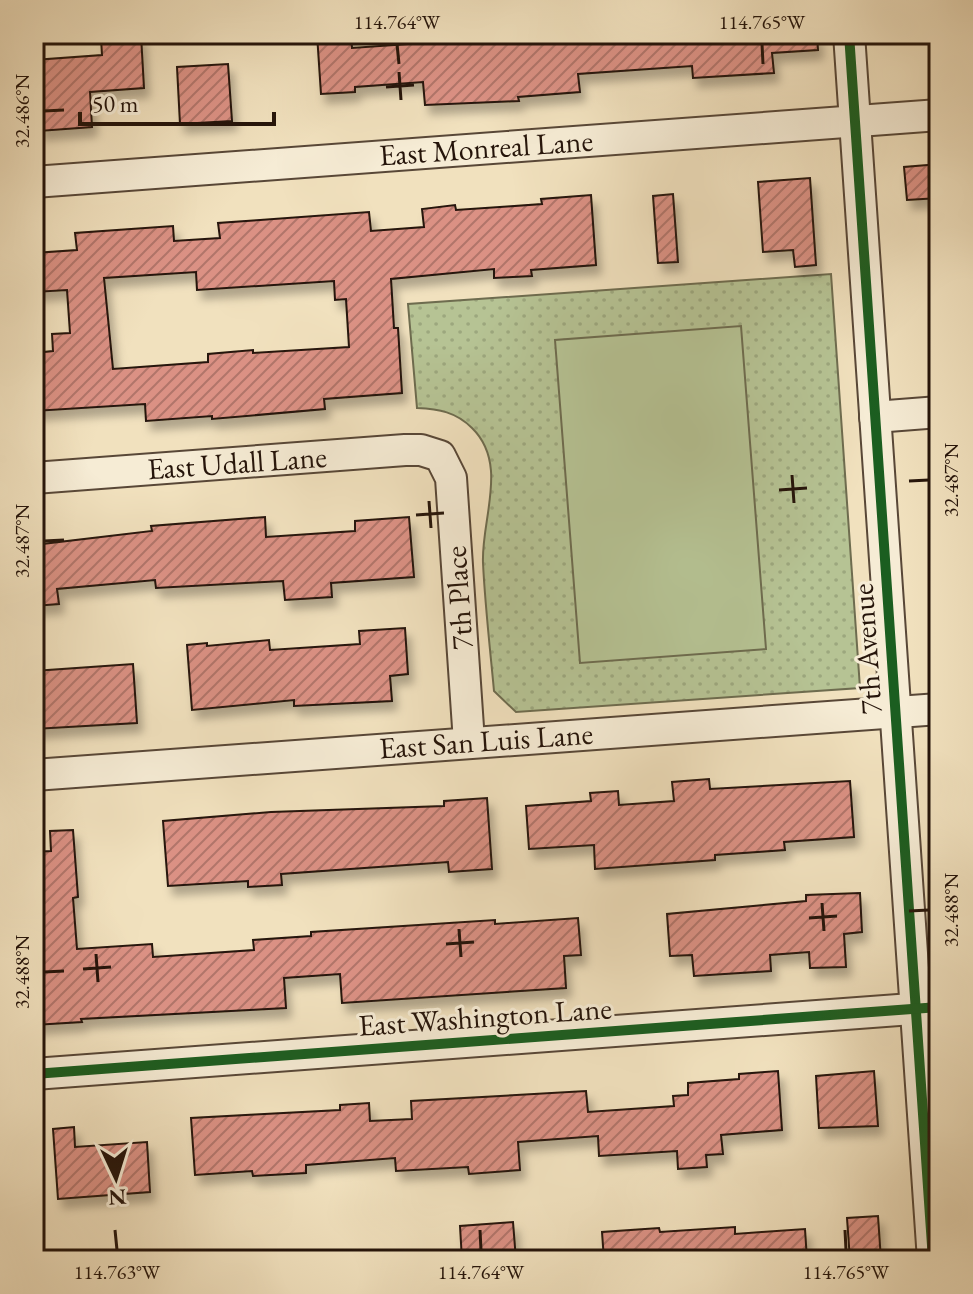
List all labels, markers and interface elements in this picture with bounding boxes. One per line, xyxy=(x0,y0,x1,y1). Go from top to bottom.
text: 114.764°W xyxy=(354,9,441,35)
text: 114.765°W xyxy=(719,9,806,35)
text: 32.486°N xyxy=(9,74,35,148)
scale bar xyxy=(80,76,274,126)
text: 50 m xyxy=(92,88,139,119)
street label: East Monreal Lane xyxy=(378,121,594,174)
street label: East Udall Lane xyxy=(146,437,328,488)
text: 32.487°N xyxy=(938,443,964,517)
text: 32.487°N xyxy=(9,504,35,578)
street label: 7th Place xyxy=(435,545,482,651)
street label: 7th Avenue xyxy=(842,582,891,716)
street label: East San Luis Lane xyxy=(378,714,594,767)
text: 32.488°N xyxy=(938,873,964,947)
text: 32.488°N xyxy=(9,935,35,1009)
street label: East Washington Lane xyxy=(357,988,613,1045)
north arrow xyxy=(76,1138,156,1218)
text: N xyxy=(107,1182,127,1213)
text: 114.763°W xyxy=(74,1259,161,1285)
text: 114.764°W xyxy=(438,1259,525,1285)
text: 114.765°W xyxy=(803,1259,890,1285)

